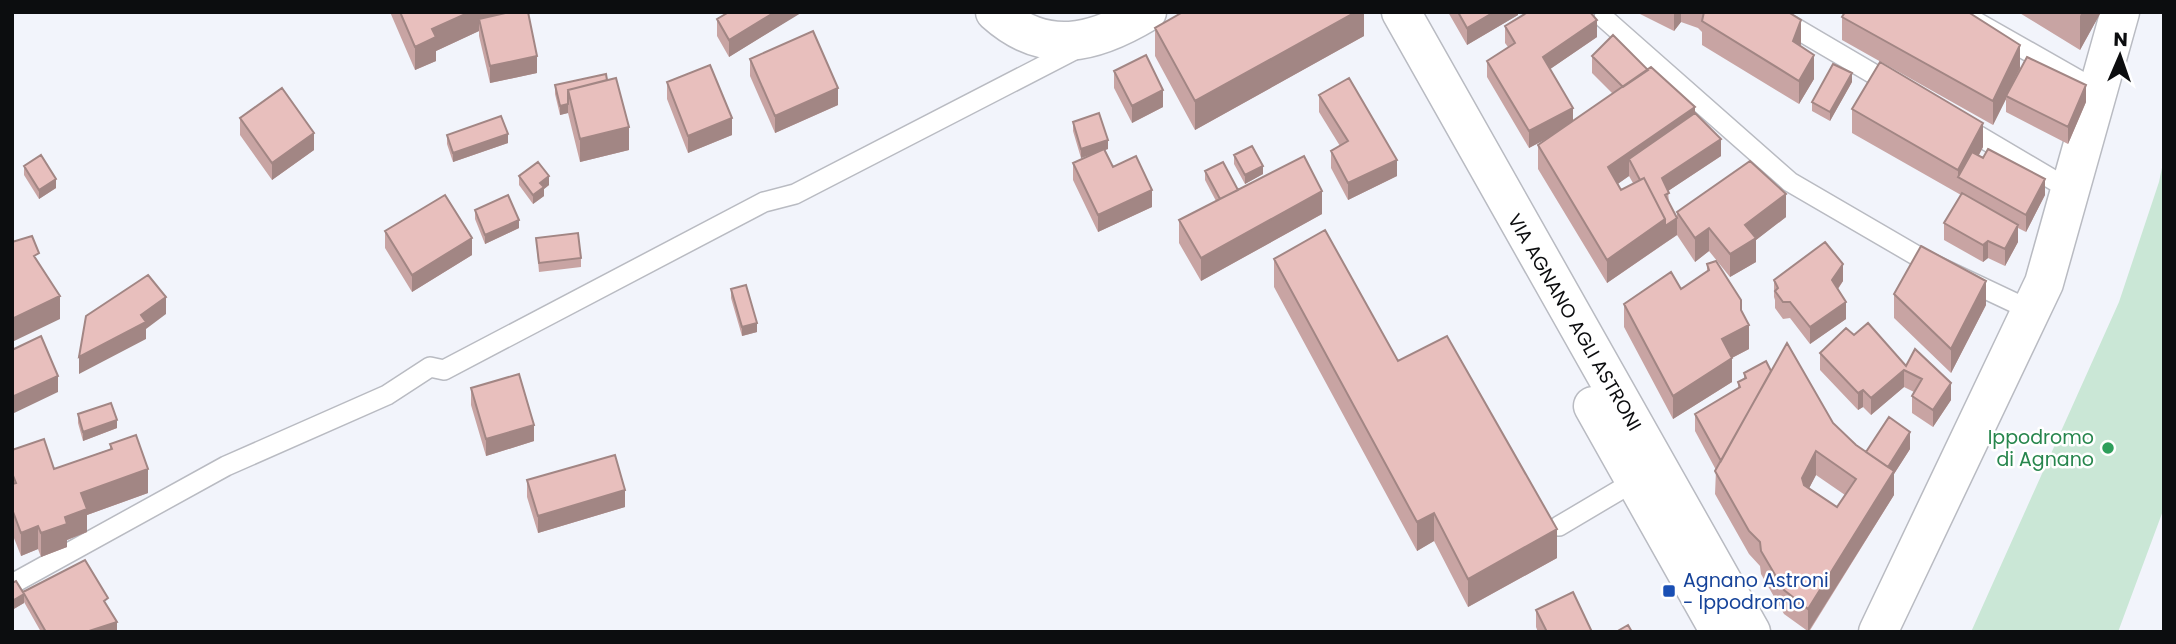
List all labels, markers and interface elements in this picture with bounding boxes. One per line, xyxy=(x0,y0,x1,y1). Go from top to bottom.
north arrow xyxy=(2085,21,2155,91)
text: N xyxy=(2113,26,2128,53)
street label: VIA AGNANO AGLI ASTRONI xyxy=(1501,209,1648,436)
place label: Ippodromo di Agnano xyxy=(1988,424,2094,473)
marker: Ippodromo di Agnano xyxy=(2100,440,2116,456)
place label: Agnano Astroni - Ippodromo xyxy=(1683,567,1829,616)
marker: Agnano Astroni - Ippodromo xyxy=(1661,583,1677,599)

